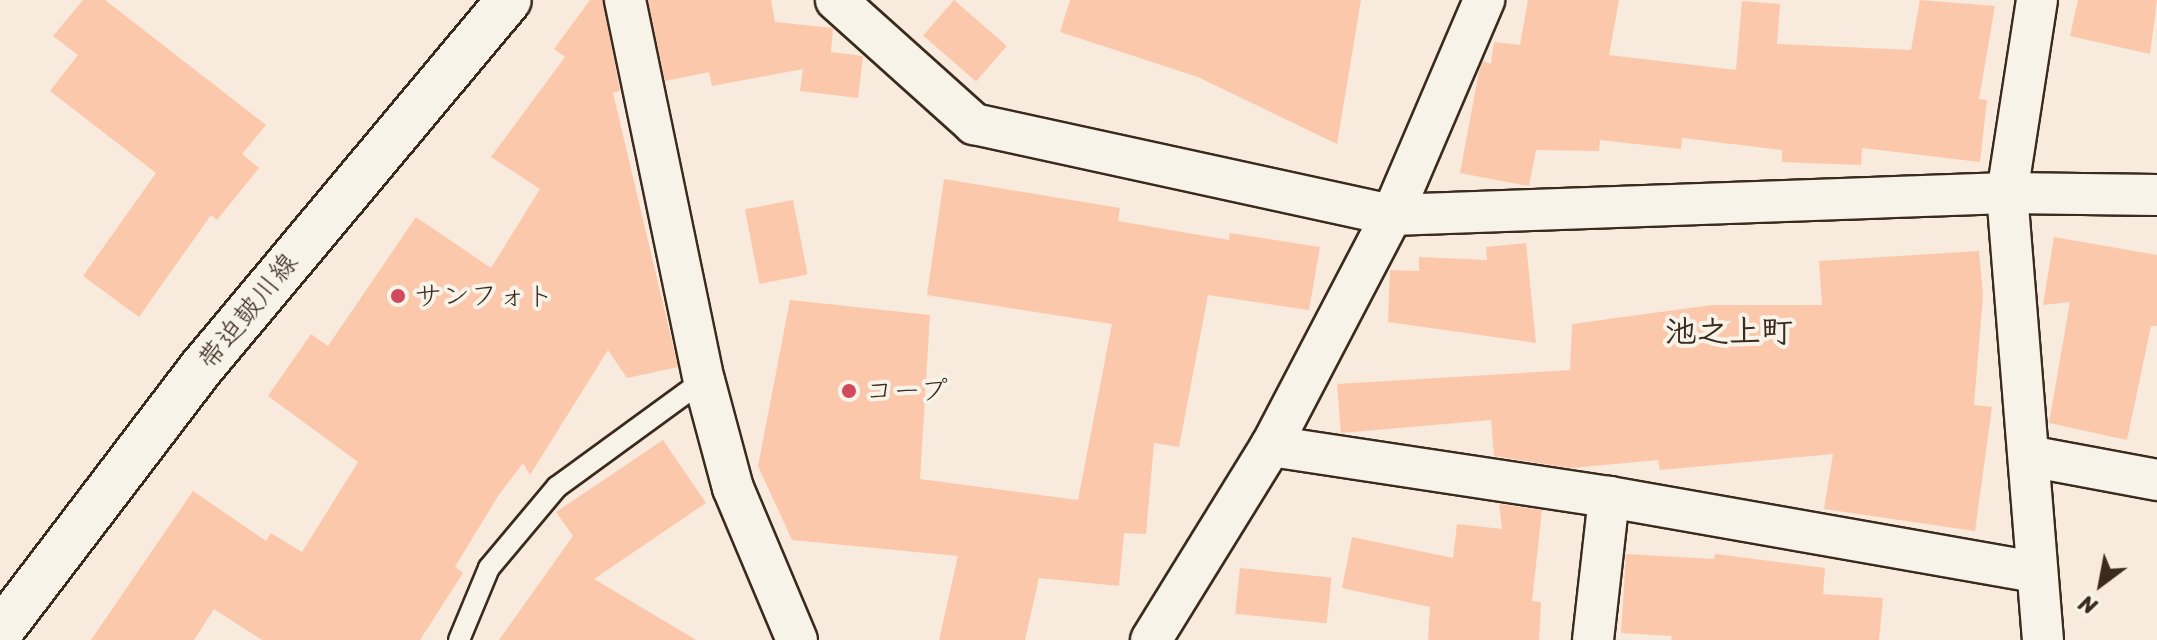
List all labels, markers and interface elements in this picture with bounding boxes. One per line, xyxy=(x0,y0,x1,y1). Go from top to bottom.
street label: 帯迫皷川線 xyxy=(191,246,305,376)
place label: サンフォト xyxy=(414,279,554,313)
marker: サンフォト xyxy=(389,287,407,305)
district label: 池之上町 xyxy=(1665,313,1793,351)
place label: コープ xyxy=(865,374,949,408)
marker: コープ xyxy=(840,382,858,400)
north arrow xyxy=(2061,544,2141,624)
text: N xyxy=(2071,584,2105,625)

